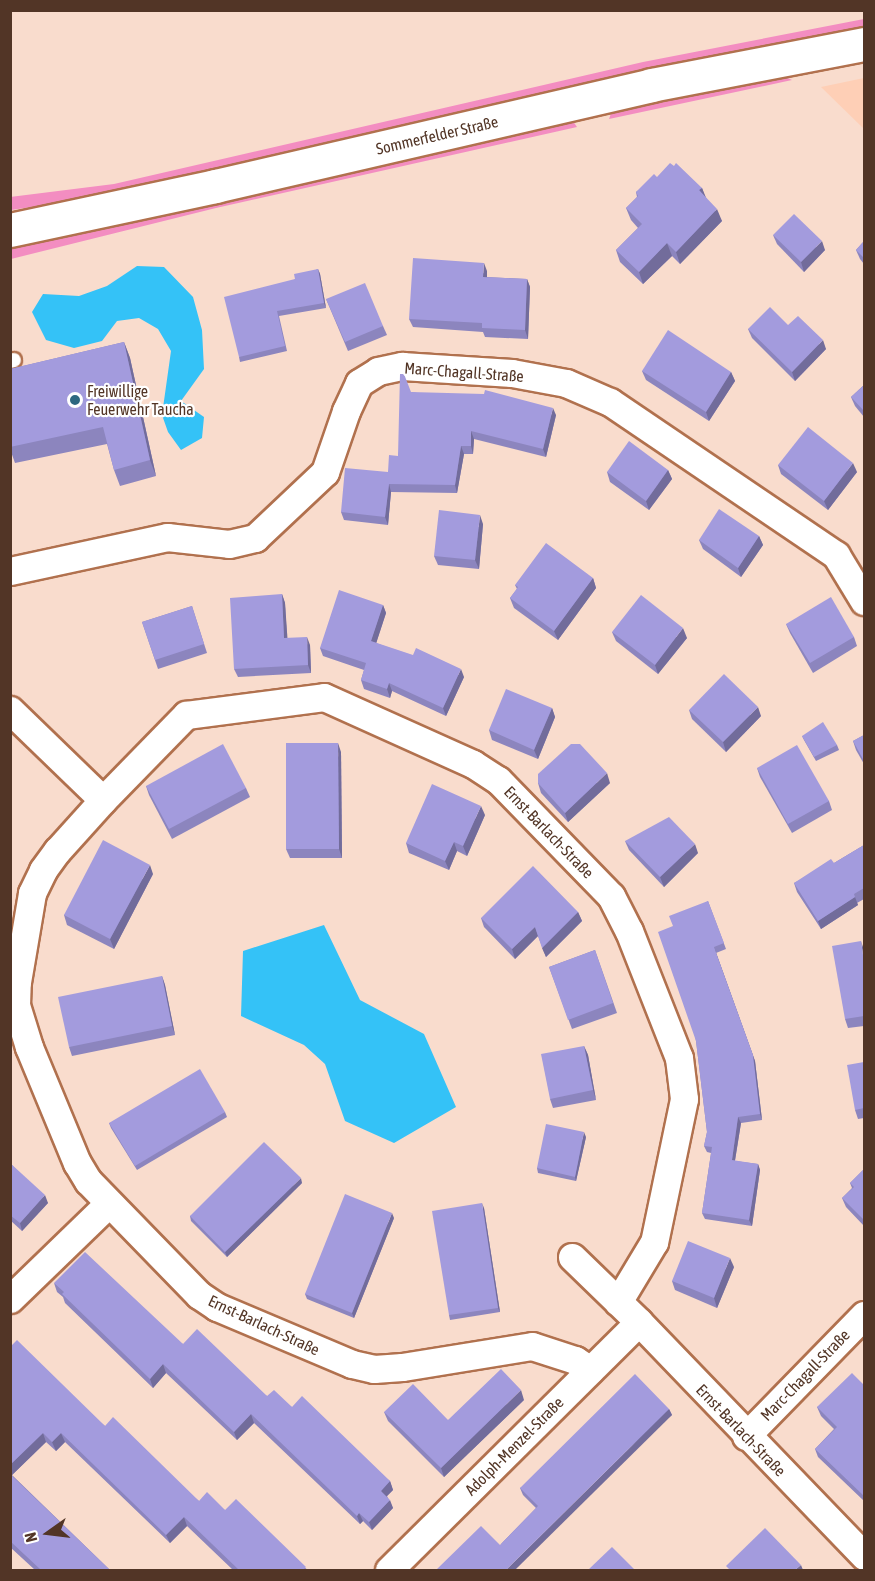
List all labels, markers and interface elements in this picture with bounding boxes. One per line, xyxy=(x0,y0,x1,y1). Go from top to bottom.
street label: Sommerfelder Straße xyxy=(374,112,500,158)
street label: Marc-Chagall-Straße xyxy=(404,358,524,386)
place label: Freiwillige Feuerwehr Taucha xyxy=(87,381,194,419)
marker: Freiwillige Feuerwehr Taucha xyxy=(68,393,82,407)
street label: Ernst-Barlach-Straße xyxy=(500,782,598,882)
street label: Ernst-Barlach-Straße xyxy=(205,1291,323,1359)
street label: Marc-Chagall-Straße xyxy=(757,1325,853,1425)
street label: Ernst-Barlach-Straße xyxy=(692,1380,790,1480)
street label: Adolph-Menzel-Straße xyxy=(461,1393,567,1499)
north arrow xyxy=(18,1503,78,1563)
text: N xyxy=(21,1531,40,1544)

